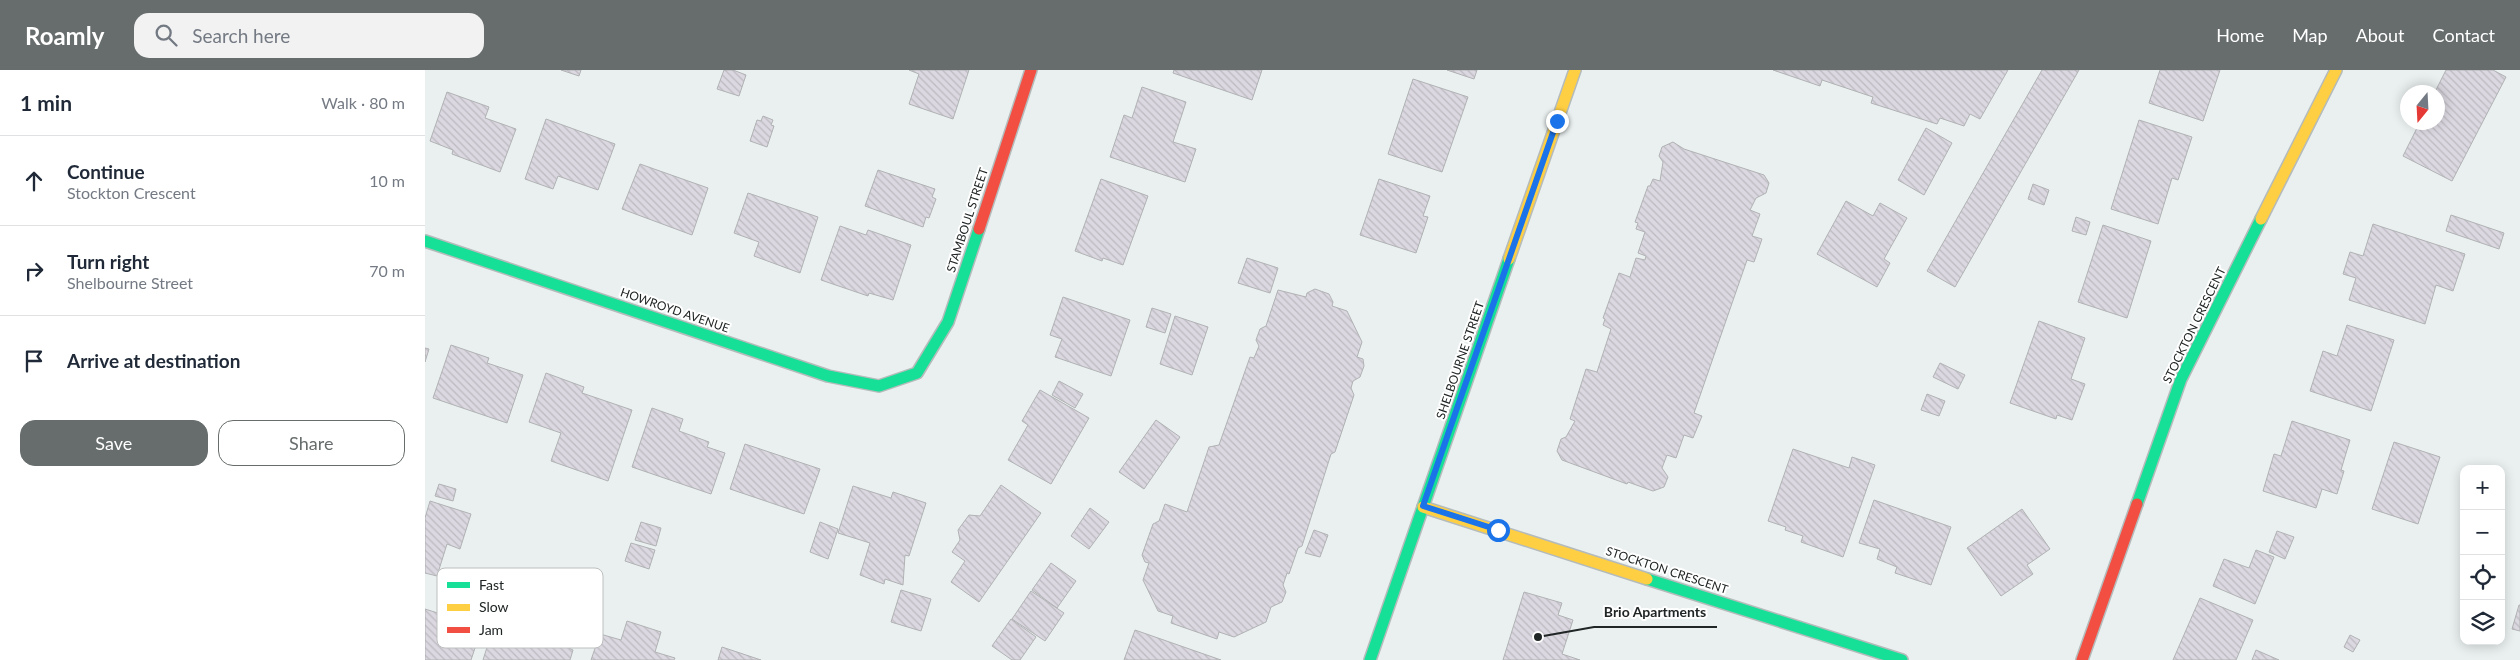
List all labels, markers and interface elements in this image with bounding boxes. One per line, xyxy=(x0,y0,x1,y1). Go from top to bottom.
search box xyxy=(134,13,484,58)
text: Roamly xyxy=(25,21,104,50)
icon: search xyxy=(152,21,180,49)
text: Search here xyxy=(192,24,290,47)
text: Home xyxy=(2216,24,2264,46)
text: Map xyxy=(2292,24,2328,46)
text: About xyxy=(2356,24,2405,46)
text: Contact xyxy=(2433,24,2495,46)
north arrow xyxy=(2400,85,2445,130)
text: 1 min xyxy=(20,90,72,115)
text: Walk · 80 m xyxy=(321,93,405,112)
route end xyxy=(1546,110,1569,133)
text: Continue xyxy=(67,160,145,183)
street label: STAMBOUL STREET xyxy=(943,166,991,274)
icon: ahead xyxy=(20,167,48,195)
text: 10 m xyxy=(369,171,405,190)
text: Stockton Crescent xyxy=(67,183,196,202)
text: Turn right xyxy=(67,250,149,273)
icon: right xyxy=(20,257,48,285)
text: 70 m xyxy=(369,261,405,280)
street label: STOCKTON CRESCENT xyxy=(2159,264,2229,386)
text: Shelbourne Street xyxy=(67,273,193,292)
street label: HOWROYD AVENUE xyxy=(618,284,732,336)
street label: SHELBOURNE STREET xyxy=(1433,299,1487,421)
icon: arrive xyxy=(20,347,48,375)
text: Arrive at destination xyxy=(67,349,240,372)
button: Save xyxy=(20,420,208,466)
button: Share xyxy=(218,420,405,466)
map controls xyxy=(2460,465,2505,645)
button: + xyxy=(2460,465,2505,510)
button: − xyxy=(2460,510,2505,555)
route start xyxy=(1487,519,1510,542)
street label: STOCKTON CRESCENT xyxy=(1604,543,1730,597)
button: locate xyxy=(2460,555,2505,600)
legend xyxy=(437,568,603,648)
text: Fast xyxy=(479,576,504,593)
text: Slow xyxy=(479,598,509,615)
callout: Brio Apartments xyxy=(1594,598,1717,627)
button: layers xyxy=(2460,600,2505,645)
text: Brio Apartments xyxy=(1604,603,1706,620)
text: Jam xyxy=(479,621,503,638)

